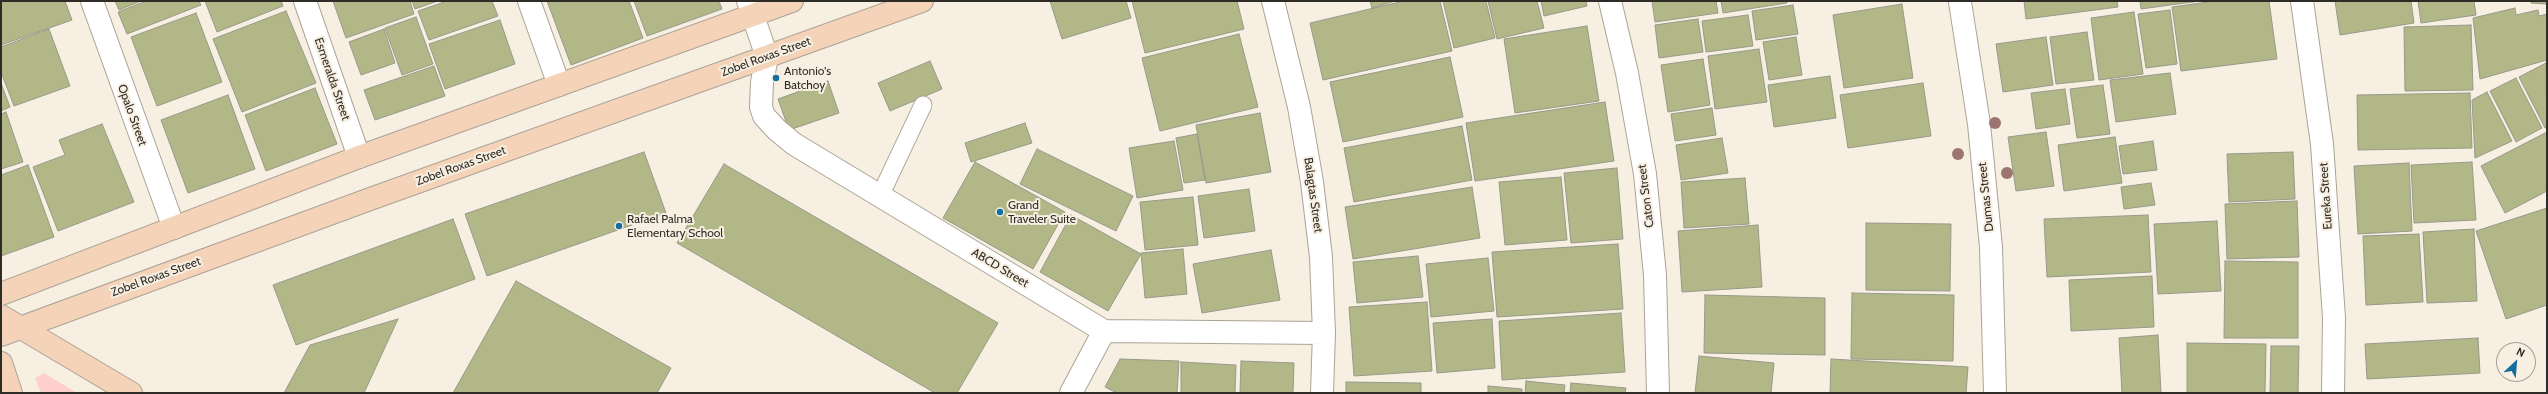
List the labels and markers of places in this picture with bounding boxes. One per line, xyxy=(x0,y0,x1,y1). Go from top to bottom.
place label: Antonio's Batchoy xyxy=(784,64,831,92)
marker: Antonio's Batchoy xyxy=(771,73,781,83)
place label: Grand Traveler Suite xyxy=(1008,198,1076,226)
marker: Grand Traveler Suite xyxy=(995,207,1005,217)
place label: Rafael Palma Elementary School xyxy=(627,212,723,240)
marker: Rafael Palma Elementary School xyxy=(614,221,624,231)

